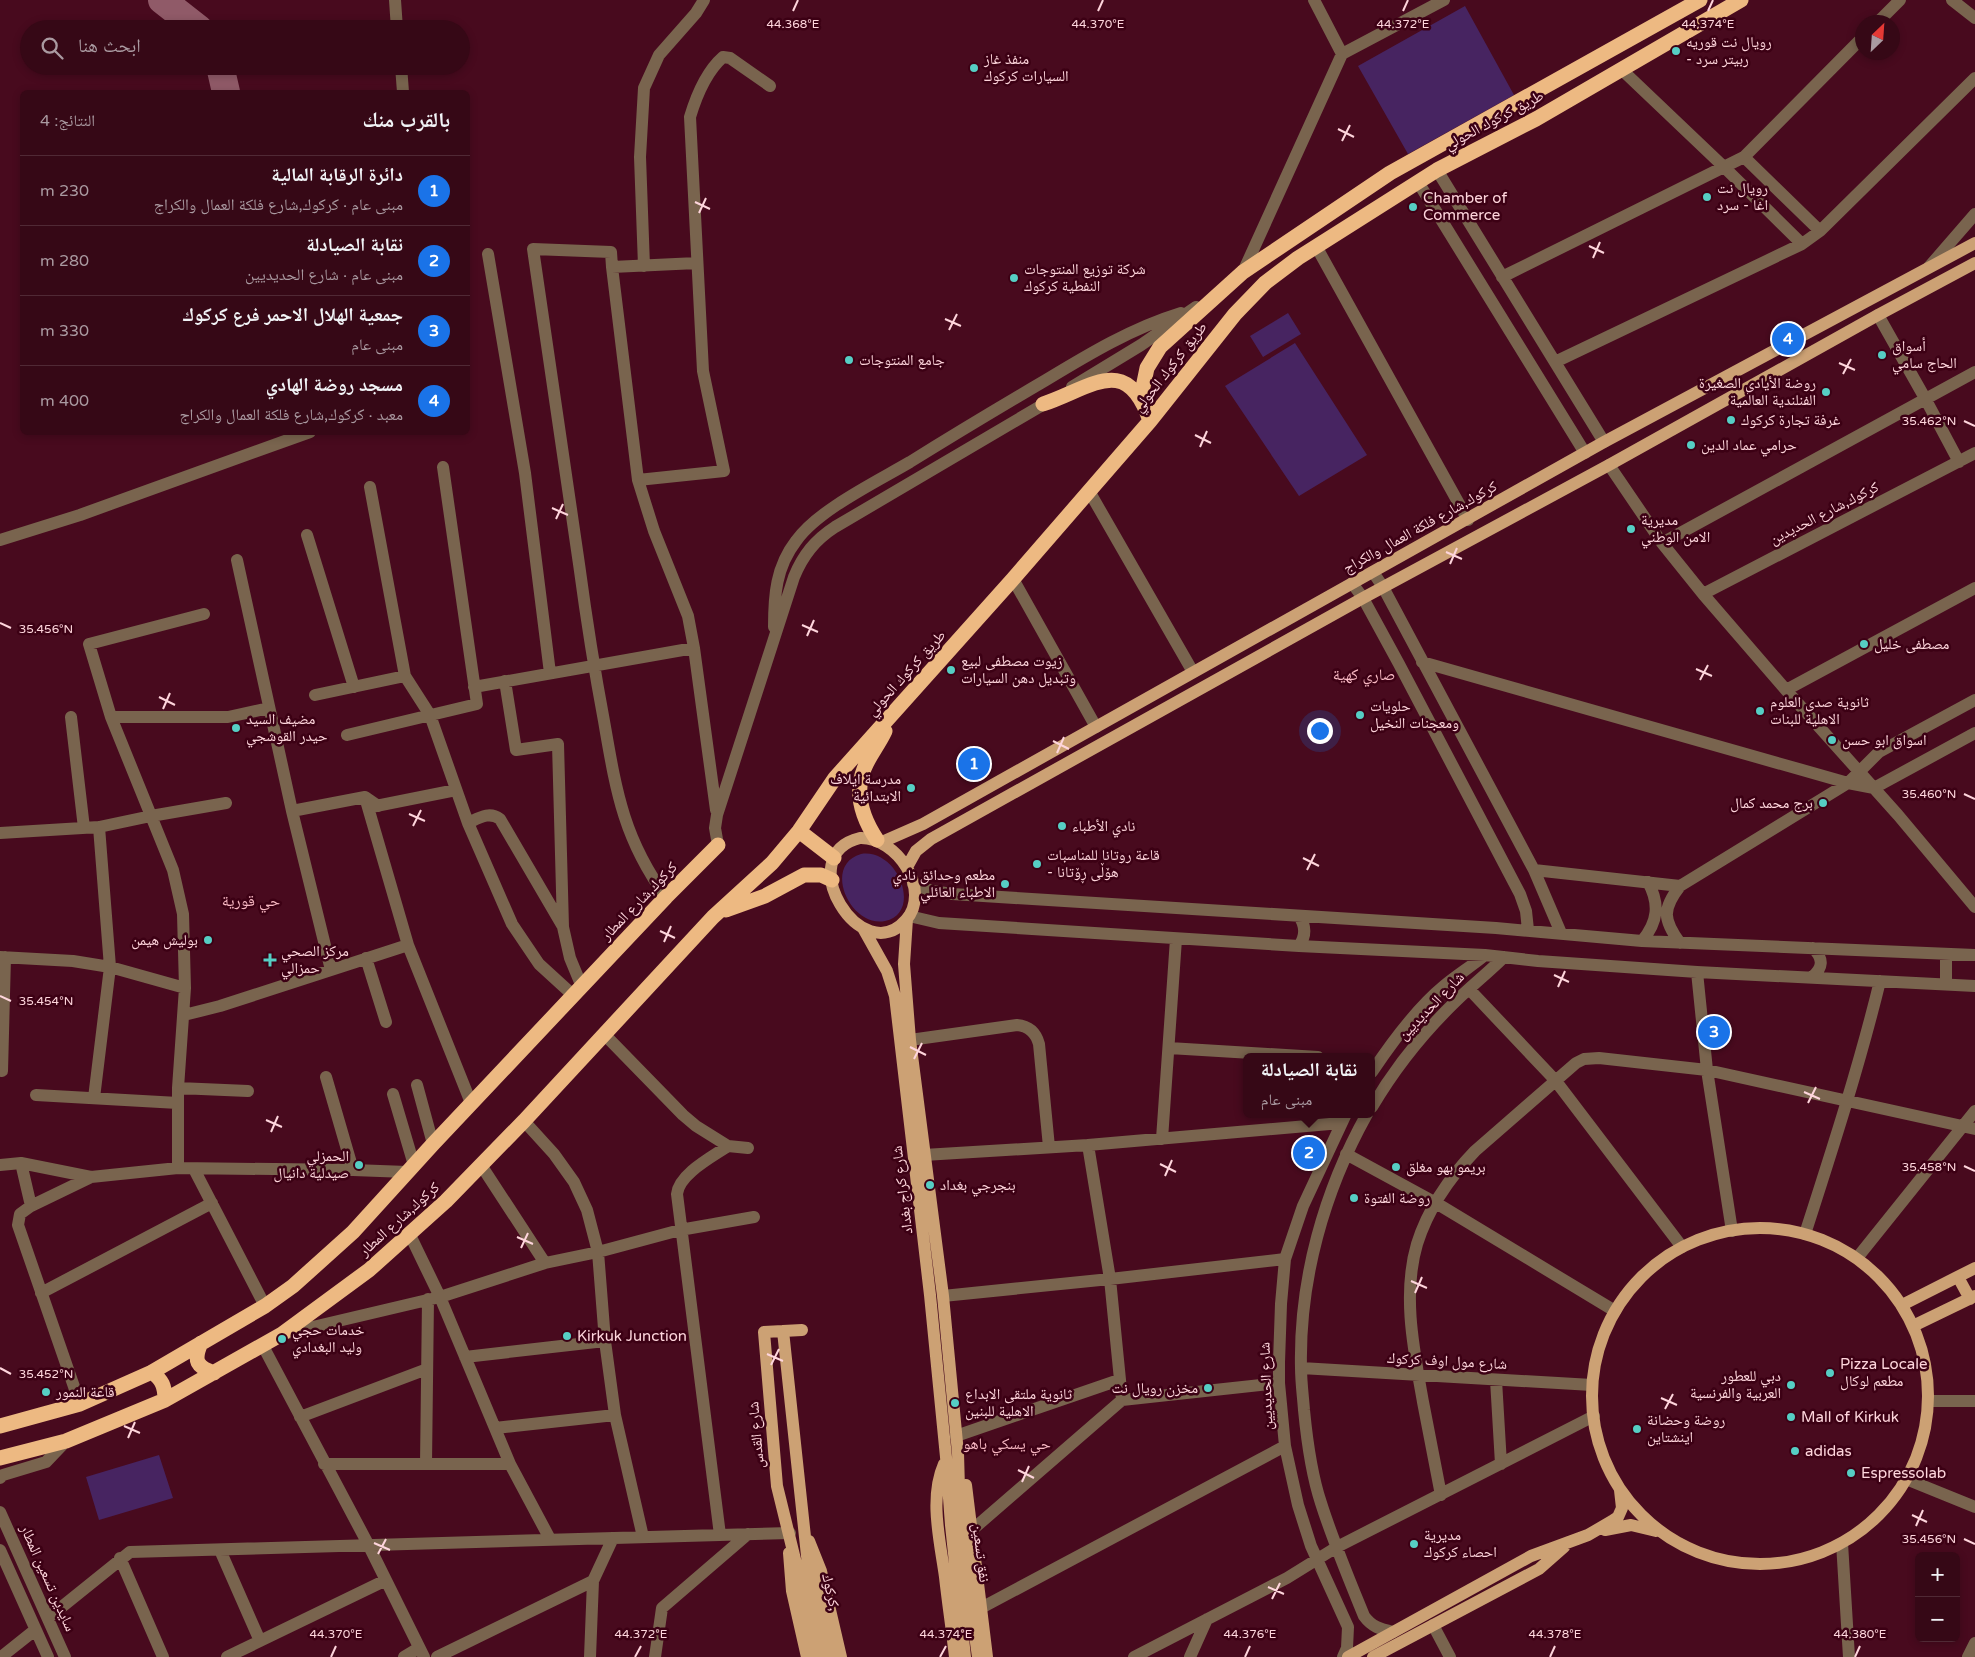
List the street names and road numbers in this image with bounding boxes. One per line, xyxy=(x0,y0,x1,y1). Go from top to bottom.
street label: طريق كركوك الحولي xyxy=(1441,86,1548,156)
street label: طريق كركوك الحولي xyxy=(1129,318,1213,417)
street label: كركوك,شارع فلكة العمال والكراج xyxy=(1340,477,1501,578)
street label: كركوك,شارع الحديدين xyxy=(1766,478,1882,549)
street label: طريق كركوك الحولي xyxy=(863,626,952,722)
street label: كركوك,شارع المطار xyxy=(596,858,682,945)
street label: شارع الحديديين xyxy=(1394,968,1469,1045)
street label: شارع كراج بغداد xyxy=(888,1145,917,1235)
street label: كركوك,شارع المطار xyxy=(354,1178,444,1261)
street label: شارع الحديديين xyxy=(1255,1342,1278,1430)
street label: شارع مول اوف كركوك xyxy=(1386,1349,1508,1374)
street label: شارع القدس xyxy=(744,1400,769,1469)
street label: سايدين تسعين المطار xyxy=(15,1521,80,1635)
street label: نفق تسعين xyxy=(967,1523,994,1583)
street label: كركوك, xyxy=(818,1572,844,1612)

